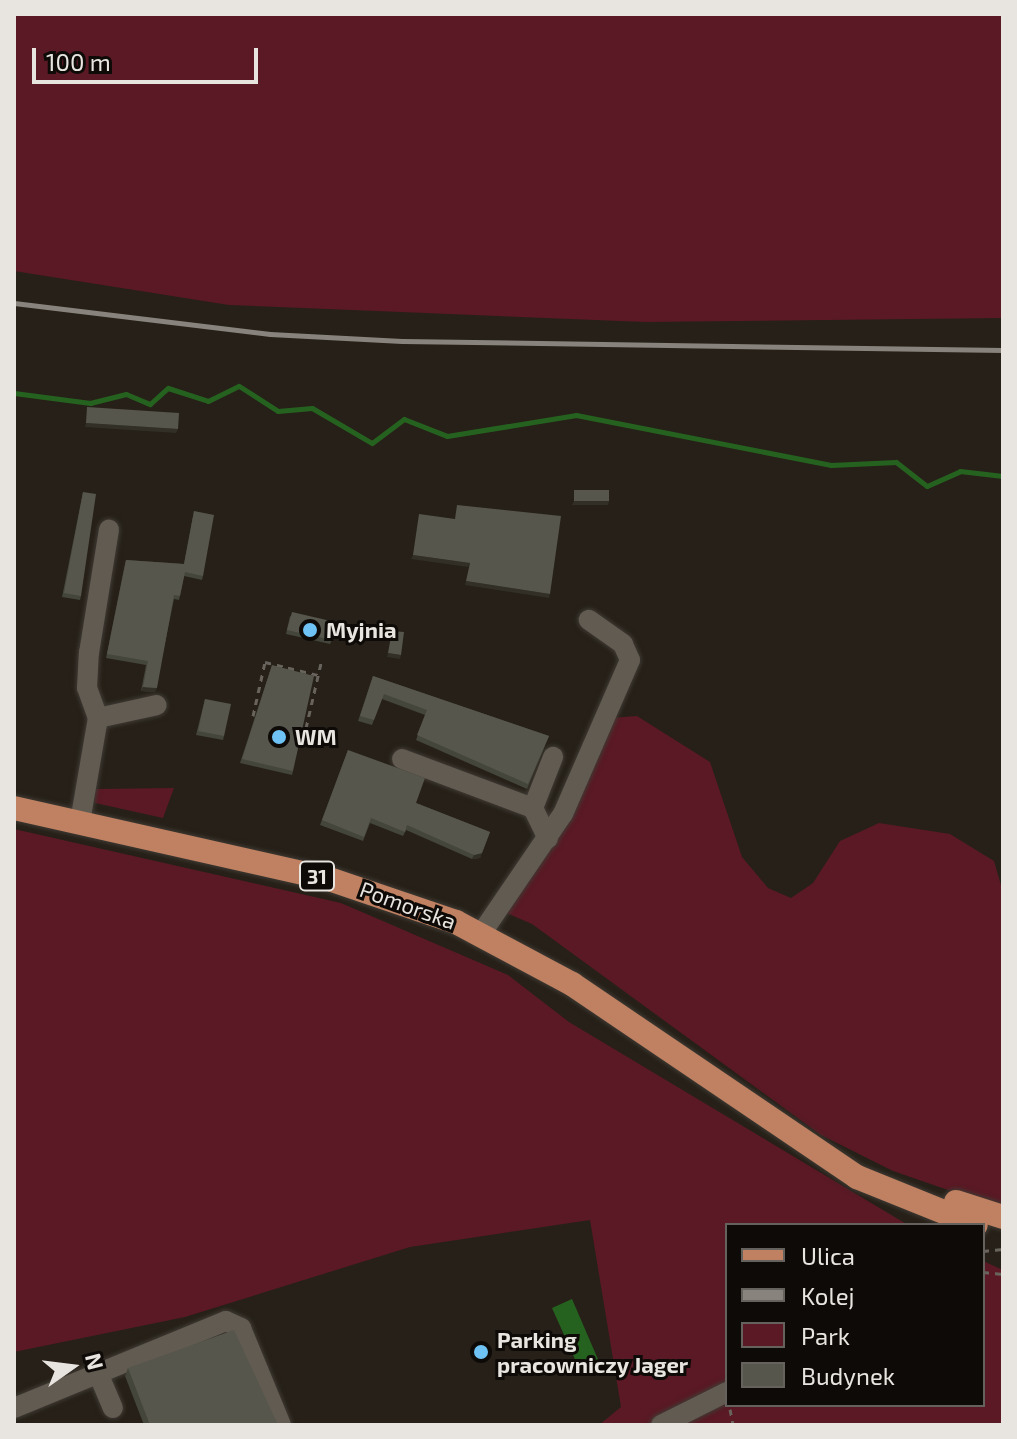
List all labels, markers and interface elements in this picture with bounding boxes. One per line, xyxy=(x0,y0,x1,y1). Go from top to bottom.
scale bar xyxy=(36,32,262,82)
text: 100 m xyxy=(46,47,111,76)
place label: Myjnia xyxy=(326,617,397,643)
marker: Myjnia xyxy=(301,621,319,639)
place label: WM xyxy=(295,724,337,750)
marker: WM xyxy=(270,728,288,746)
road number: 31 xyxy=(299,860,335,892)
street label: Pomorska xyxy=(356,875,460,935)
legend xyxy=(725,1223,985,1407)
text: Ulica xyxy=(801,1241,855,1270)
text: Kolej xyxy=(801,1281,855,1310)
text: Park xyxy=(801,1321,850,1350)
place label: Parking pracowniczy Jager xyxy=(497,1326,689,1378)
north arrow xyxy=(32,1327,112,1407)
marker: Parking pracowniczy Jager xyxy=(472,1343,490,1361)
text: N xyxy=(81,1350,110,1372)
text: Budynek xyxy=(801,1361,895,1390)

